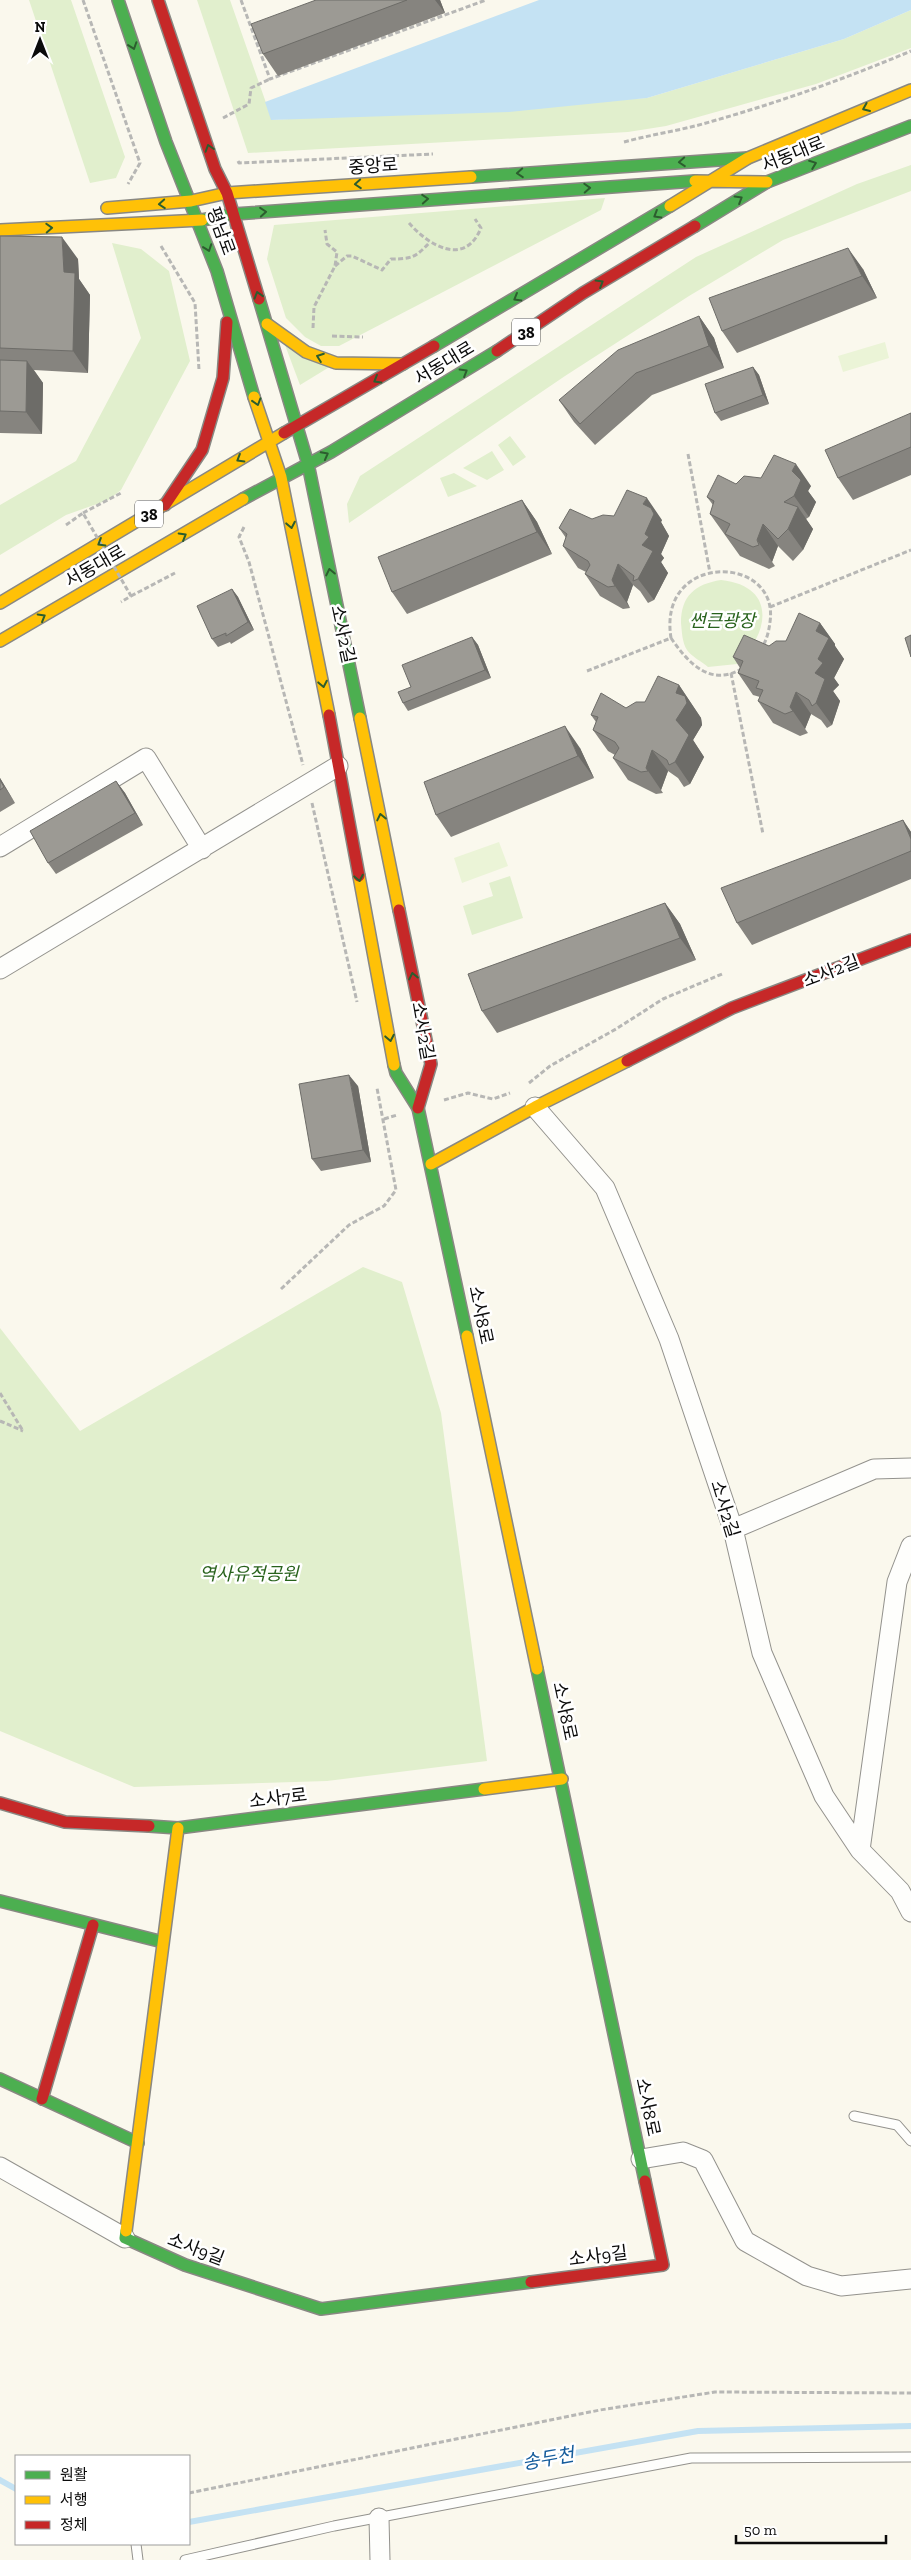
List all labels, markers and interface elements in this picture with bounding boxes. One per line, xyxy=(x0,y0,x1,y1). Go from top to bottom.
north arrow xyxy=(15,15,65,65)
text: N xyxy=(35,19,46,36)
one-way arrow xyxy=(128,41,138,50)
one-way arrow xyxy=(862,102,870,112)
street label: 서동대로 xyxy=(758,131,828,177)
one-way arrow xyxy=(204,145,214,153)
street label: 중앙로 xyxy=(347,153,399,179)
one-way arrow xyxy=(678,156,686,167)
one-way arrow xyxy=(808,160,817,170)
one-way arrow xyxy=(516,167,524,178)
one-way arrow xyxy=(354,178,362,189)
one-way arrow xyxy=(583,183,591,194)
one-way arrow xyxy=(421,193,429,204)
one-way arrow xyxy=(733,195,742,205)
one-way arrow xyxy=(158,198,166,209)
street label: 평남로 xyxy=(202,204,240,258)
one-way arrow xyxy=(259,206,267,217)
one-way arrow xyxy=(653,208,662,218)
one-way arrow xyxy=(45,222,53,233)
one-way arrow xyxy=(202,243,212,251)
one-way arrow xyxy=(594,279,603,289)
one-way arrow xyxy=(514,291,523,301)
one-way arrow xyxy=(253,292,263,300)
road number: 38 xyxy=(512,318,540,346)
street label: 서동대로 xyxy=(410,337,478,389)
one-way arrow xyxy=(316,353,325,363)
one-way arrow xyxy=(458,368,467,378)
one-way arrow xyxy=(373,373,382,383)
one-way arrow xyxy=(252,398,262,406)
one-way arrow xyxy=(319,451,328,461)
one-way arrow xyxy=(237,453,246,463)
road number: 38 xyxy=(135,500,163,528)
one-way arrow xyxy=(286,521,296,529)
one-way arrow xyxy=(178,532,187,542)
one-way arrow xyxy=(97,536,106,546)
street label: 서동대로 xyxy=(61,540,129,592)
one-way arrow xyxy=(325,568,336,576)
street label: 소사2길 xyxy=(326,603,360,665)
park label: 썬큰광장 xyxy=(689,610,758,632)
one-way arrow xyxy=(37,613,46,623)
one-way arrow xyxy=(317,680,328,689)
one-way arrow xyxy=(376,812,386,821)
one-way arrow xyxy=(353,874,364,883)
street label: 소사2길 xyxy=(800,950,862,992)
one-way arrow xyxy=(409,972,419,980)
street label: 소사2길 xyxy=(407,1000,439,1062)
one-way arrow xyxy=(384,1034,394,1043)
street label: 소사8로 xyxy=(464,1284,498,1346)
street label: 소사2길 xyxy=(706,1478,744,1540)
park label: 역사유적공원 xyxy=(199,1563,300,1585)
street label: 소사8로 xyxy=(548,1680,582,1742)
street label: 소사7로 xyxy=(248,1784,308,1812)
street label: 소사8로 xyxy=(631,2076,665,2138)
street label: 소사9길 xyxy=(164,2228,228,2270)
street label: 소사9길 xyxy=(567,2241,629,2271)
water label: 송두천 xyxy=(520,2442,577,2474)
legend xyxy=(15,2455,190,2545)
text: 원활 xyxy=(60,2466,88,2484)
text: 서행 xyxy=(60,2491,88,2509)
scale bar xyxy=(736,2512,886,2544)
text: 정체 xyxy=(60,2516,88,2534)
text: 50 m xyxy=(744,2521,777,2539)

